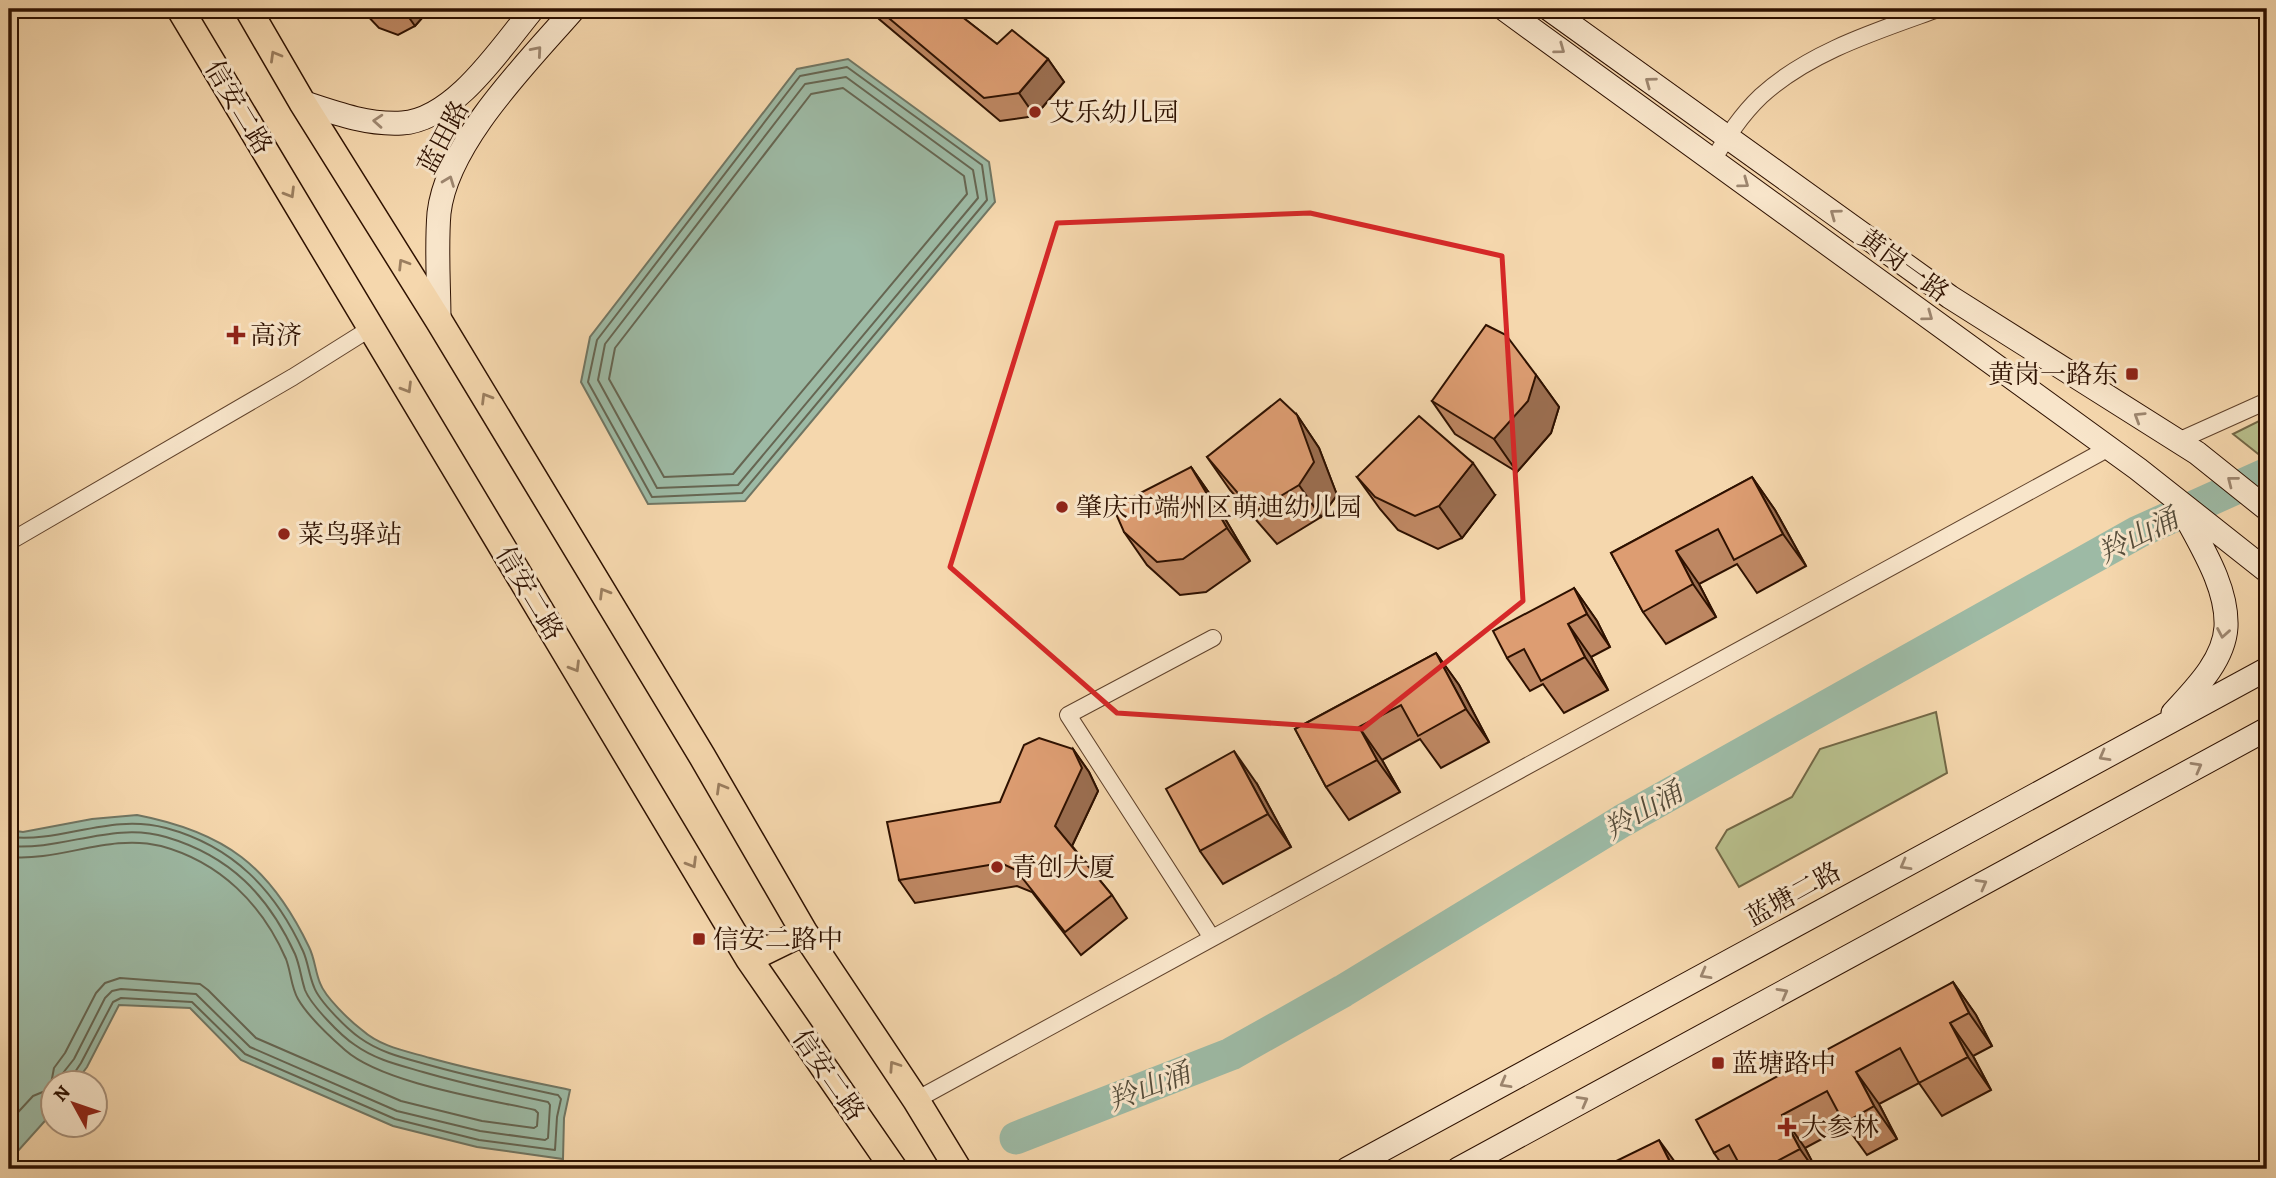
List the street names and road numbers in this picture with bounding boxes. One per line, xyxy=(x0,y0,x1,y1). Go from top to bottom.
street label: 信安二路 xyxy=(197,54,280,161)
street label: 蓝田路 xyxy=(410,95,477,180)
street label: 黄岗一路 xyxy=(1851,221,1956,310)
street label: 信安二路 xyxy=(488,540,571,647)
street label: 蓝塘二路 xyxy=(1739,854,1847,935)
street label: 信安二路 xyxy=(784,1023,873,1128)

